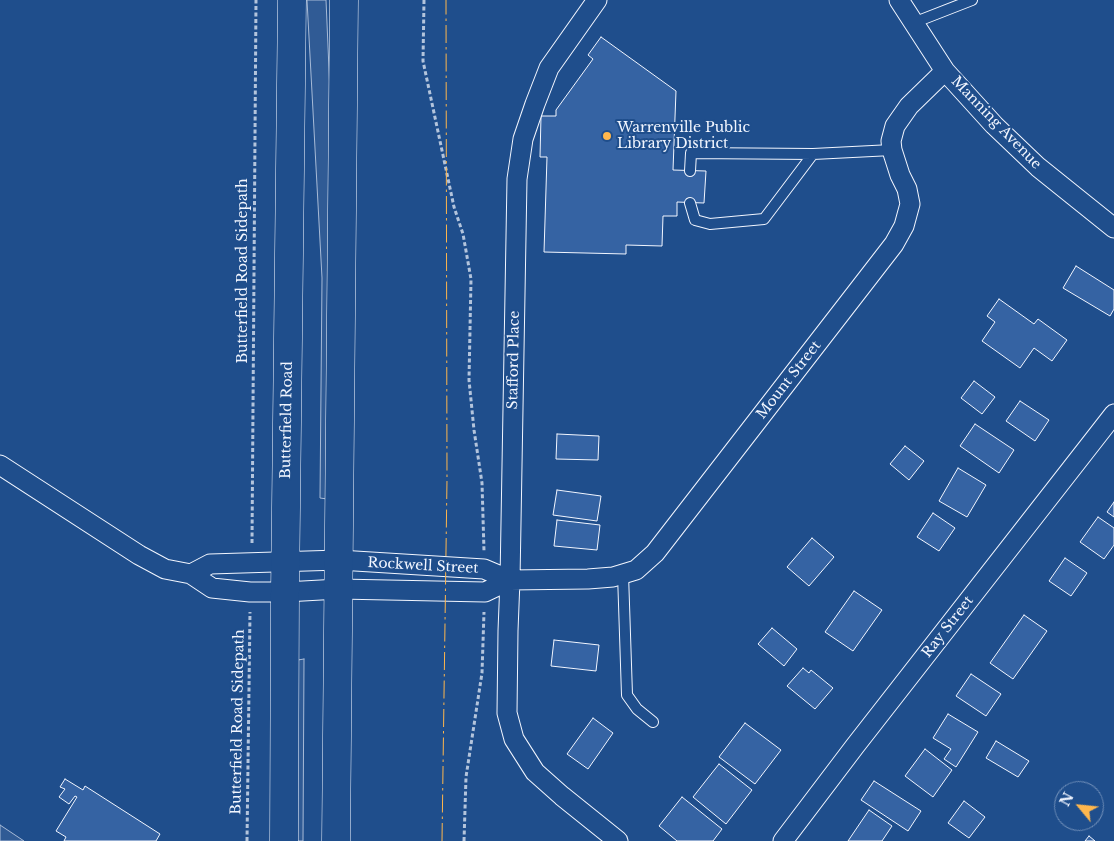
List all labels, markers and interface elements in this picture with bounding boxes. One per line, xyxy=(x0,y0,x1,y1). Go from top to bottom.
street label: Manning Avenue xyxy=(947,73,1045,173)
place label: Warrenville Public Library District xyxy=(617,120,750,152)
marker: Warrenville Public Library District xyxy=(601,130,613,142)
street label: Butterfield Road Sidepath xyxy=(235,178,251,364)
street label: Stafford Place xyxy=(505,311,523,409)
street label: Mount Street xyxy=(753,338,825,422)
street label: Butterfield Road xyxy=(278,361,296,479)
street label: Rockwell Street xyxy=(367,555,479,577)
street label: Ray Street xyxy=(919,593,977,661)
street label: Butterfield Road Sidepath xyxy=(228,629,248,815)
north arrow xyxy=(1054,781,1104,831)
text: N xyxy=(1056,789,1078,809)

